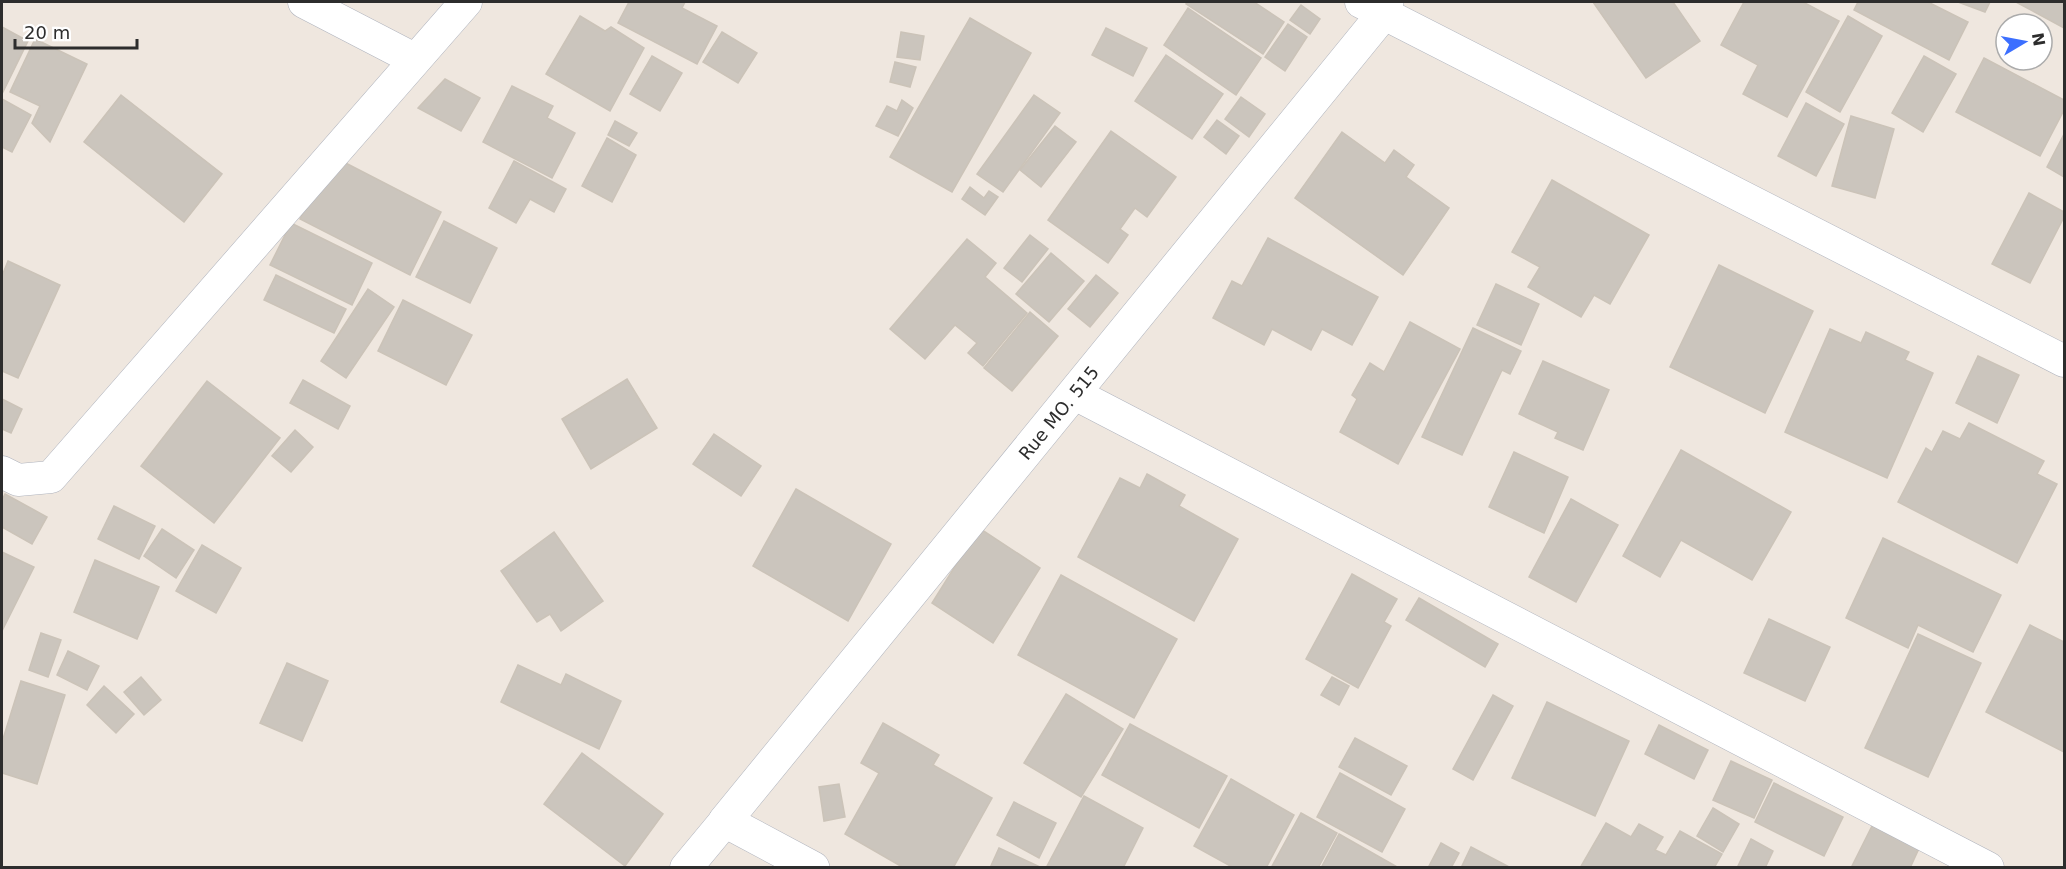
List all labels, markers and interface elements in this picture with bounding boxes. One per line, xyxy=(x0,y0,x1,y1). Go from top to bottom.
scale bar xyxy=(15,12,136,50)
north arrow xyxy=(1994,12,2054,72)
text: 20 m xyxy=(24,22,70,43)
text: N xyxy=(2028,31,2049,48)
street label: Rue MO. 515 xyxy=(1014,361,1103,464)

